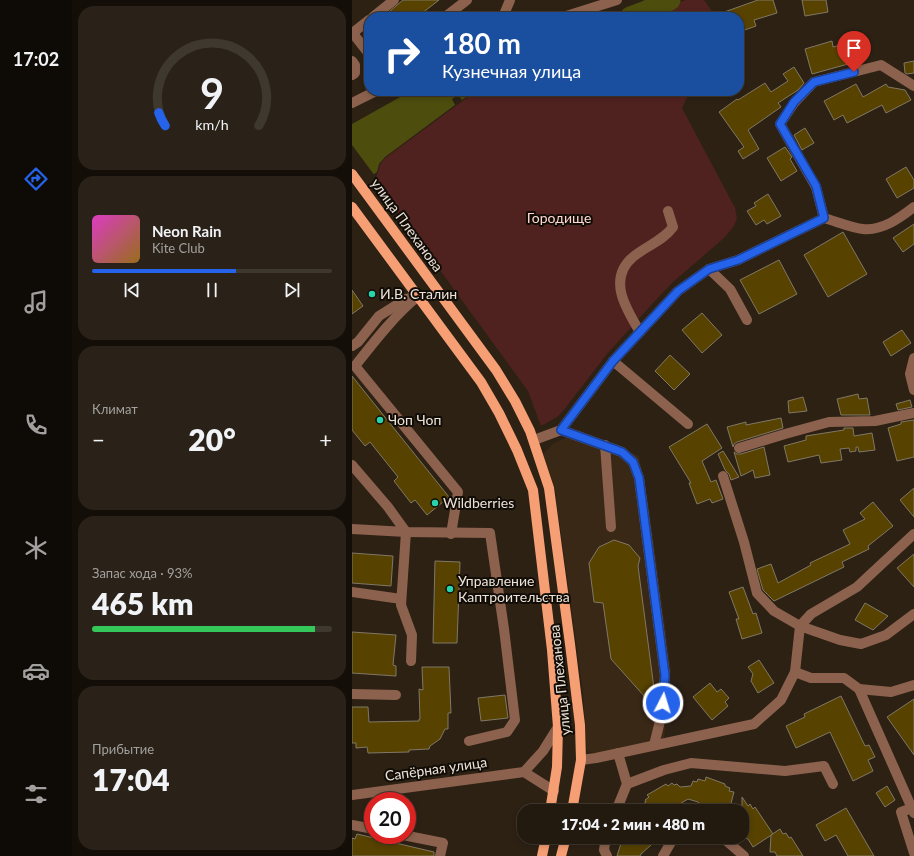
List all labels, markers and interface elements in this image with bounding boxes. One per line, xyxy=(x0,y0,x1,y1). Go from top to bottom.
text: 180 m xyxy=(442,26,521,60)
icon: right xyxy=(376,28,428,80)
pin xyxy=(837,31,871,72)
icon: arrive xyxy=(843,37,865,59)
text: 17:02 xyxy=(13,48,59,70)
text: Кузнечная улица xyxy=(442,60,581,82)
text: 9 xyxy=(200,68,224,118)
text: km/h xyxy=(195,116,229,133)
icon: directions xyxy=(22,165,50,193)
street label: улица Плеханова xyxy=(368,175,447,275)
park label: Городище xyxy=(527,209,591,226)
text: Neon Rain xyxy=(152,222,221,240)
text: Kite Club xyxy=(152,240,205,256)
icon: previous xyxy=(121,279,143,301)
icon: pause xyxy=(201,279,223,301)
icon: next xyxy=(281,279,303,301)
place label: И.В. Сталин xyxy=(380,285,457,302)
icon: music xyxy=(22,288,50,316)
marker: И.В. Сталин xyxy=(367,289,377,299)
text: Климат xyxy=(92,401,138,417)
icon: phone xyxy=(22,411,50,439)
place label: Чоп Чоп xyxy=(388,411,441,428)
marker: Чоп Чоп xyxy=(375,415,385,425)
text: 20° xyxy=(188,421,236,457)
text: − xyxy=(92,426,105,453)
text: + xyxy=(319,426,332,453)
place label: Wildberries xyxy=(443,494,514,511)
marker: Wildberries xyxy=(430,498,440,508)
icon: climate xyxy=(22,534,50,562)
text: Запас хода · 93% xyxy=(92,565,193,581)
place label: Управление Каптроительства xyxy=(458,572,570,605)
marker: Управление Каптроительства xyxy=(445,584,455,594)
text: 465 km xyxy=(92,585,193,621)
street label: улица Плеханова xyxy=(545,624,574,736)
icon: car xyxy=(22,657,50,685)
position arrow xyxy=(642,682,684,724)
text: Прибытие xyxy=(92,741,154,757)
street label: Сапёрная улица xyxy=(384,753,488,784)
text: 17:04 xyxy=(92,761,170,797)
icon: filters xyxy=(22,780,50,808)
speed limit sign: 20 xyxy=(364,792,416,844)
text: 17:04 · 2 мин · 480 m xyxy=(561,815,705,833)

